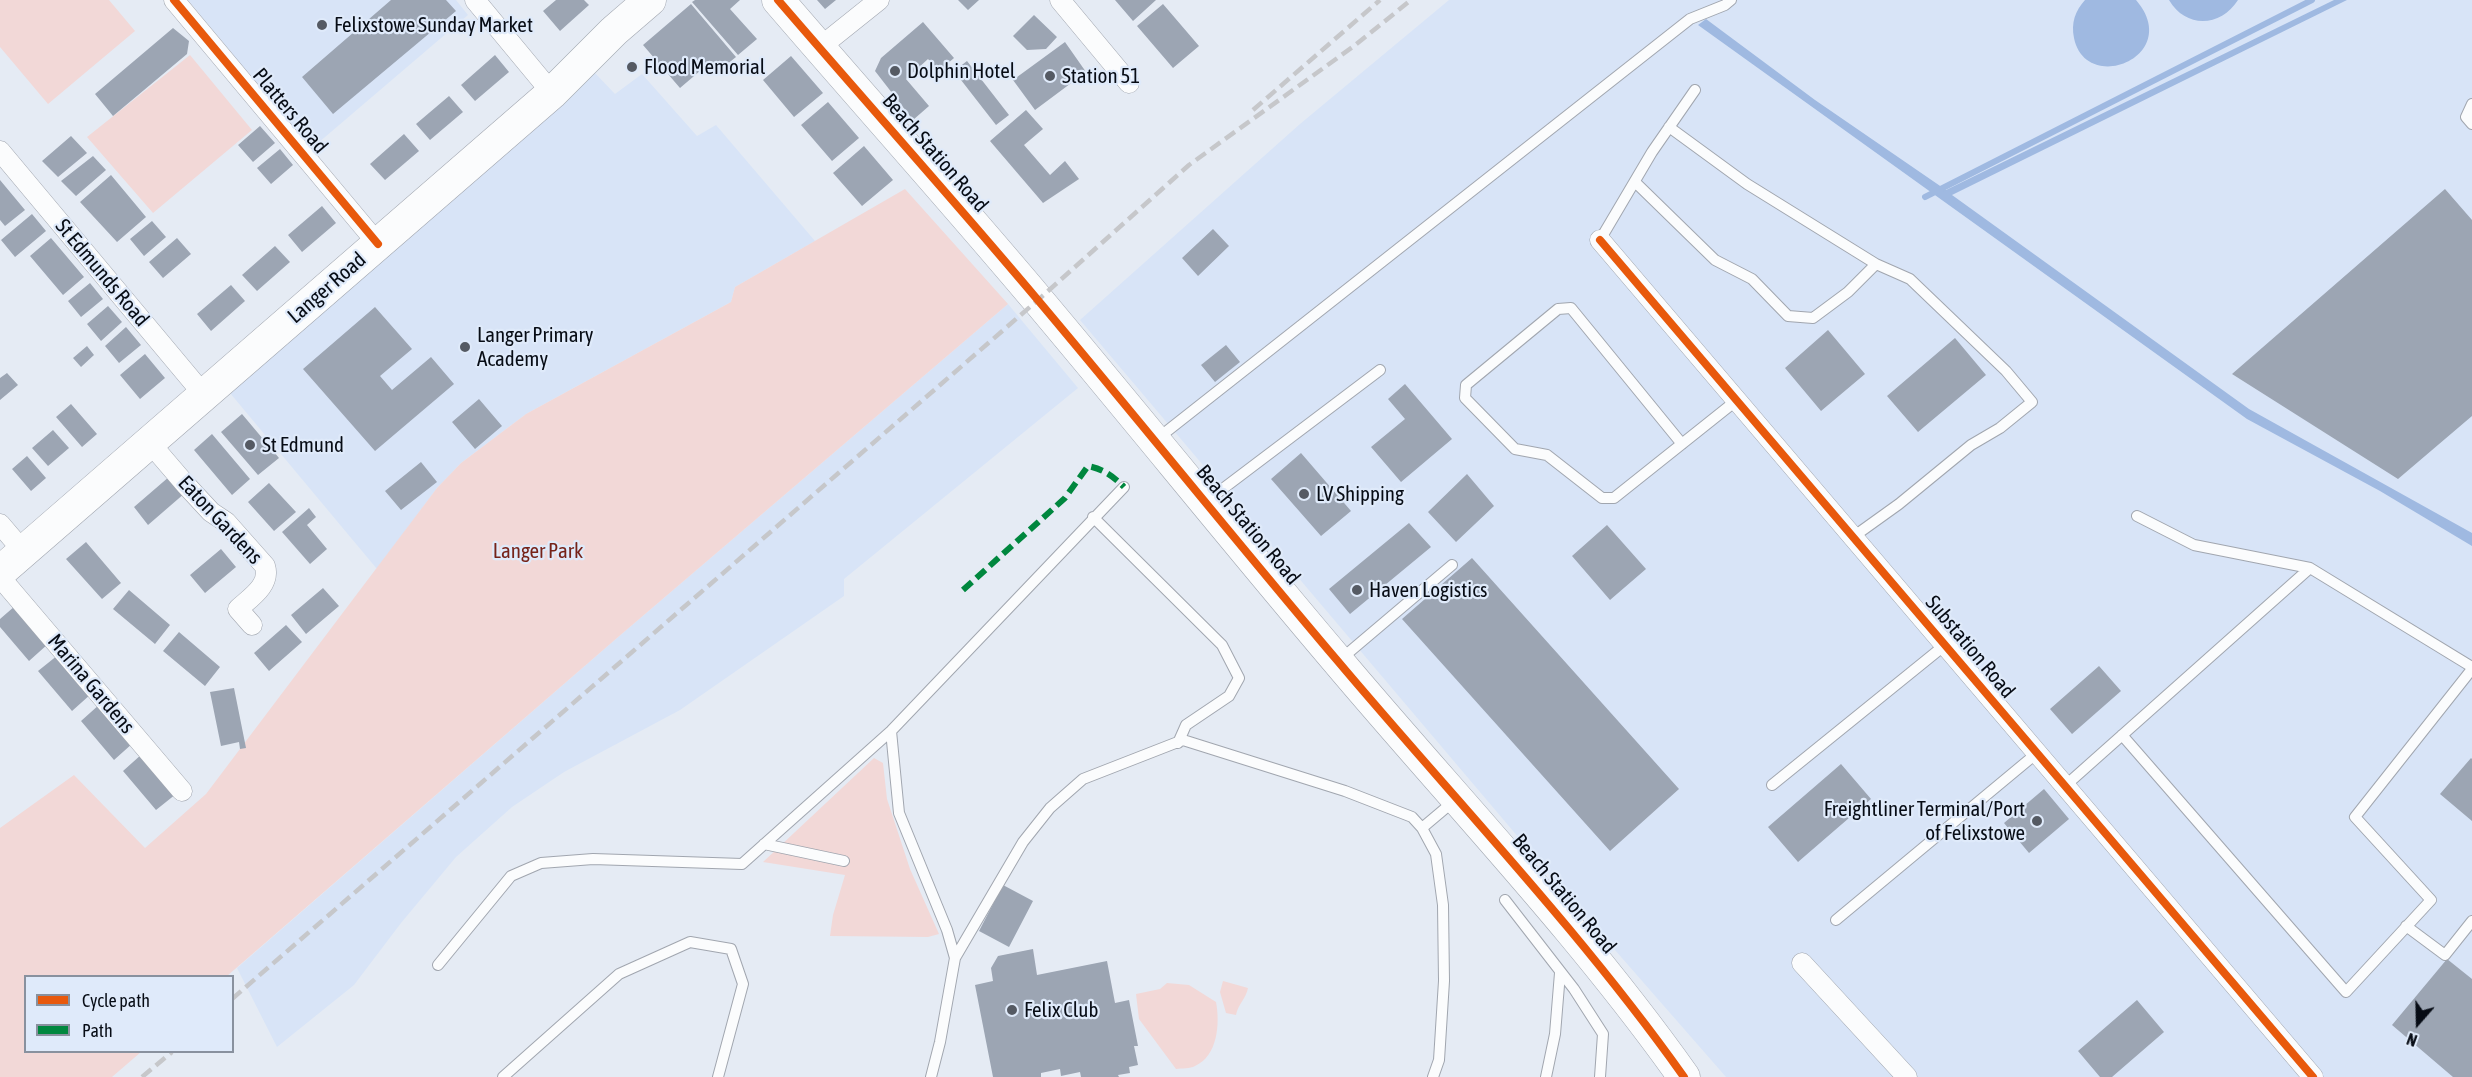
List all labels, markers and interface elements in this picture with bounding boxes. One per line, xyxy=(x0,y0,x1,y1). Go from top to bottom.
place label: Felixstowe Sunday Market xyxy=(334,12,533,38)
marker: Felixstowe Sunday Market xyxy=(315,18,329,32)
place label: Flood Memorial xyxy=(644,54,765,80)
place label: Dolphin Hotel xyxy=(907,58,1015,84)
marker: Flood Memorial xyxy=(625,60,639,74)
street label: Platters Road xyxy=(247,63,333,159)
place label: Station 51 xyxy=(1062,63,1140,89)
marker: Dolphin Hotel xyxy=(888,64,902,78)
marker: Station 51 xyxy=(1043,69,1057,83)
street label: Beach Station Road xyxy=(877,89,993,217)
street label: St Edmunds Road xyxy=(50,214,154,332)
street label: Langer Road xyxy=(283,247,371,329)
place label: Langer Primary Academy xyxy=(477,322,593,372)
marker: Langer Primary Academy xyxy=(458,340,472,354)
place label: St Edmund xyxy=(262,432,344,458)
marker: St Edmund xyxy=(243,438,257,452)
street label: Beach Station Road xyxy=(1191,460,1305,590)
street label: Eaton Gardens xyxy=(173,471,267,569)
place label: LV Shipping xyxy=(1316,481,1404,507)
marker: LV Shipping xyxy=(1297,487,1311,501)
park label: Langer Park xyxy=(493,538,583,564)
place label: Haven Logistics xyxy=(1369,577,1487,603)
marker: Haven Logistics xyxy=(1350,583,1364,597)
street label: Substation Road xyxy=(1920,591,2020,703)
street label: Marina Gardens xyxy=(42,629,140,739)
place label: Freightliner Terminal/Port of Felixstowe xyxy=(1824,796,2025,846)
marker: Freightliner Terminal/Port of Felixstowe xyxy=(2030,814,2044,828)
street label: Beach Station Road xyxy=(1507,829,1621,959)
legend xyxy=(24,975,234,1053)
text: Cycle path xyxy=(82,990,150,1011)
north arrow xyxy=(2388,993,2448,1053)
place label: Felix Club xyxy=(1024,997,1098,1023)
marker: Felix Club xyxy=(1005,1003,1019,1017)
text: Path xyxy=(82,1020,113,1041)
text: N xyxy=(2404,1030,2419,1050)

